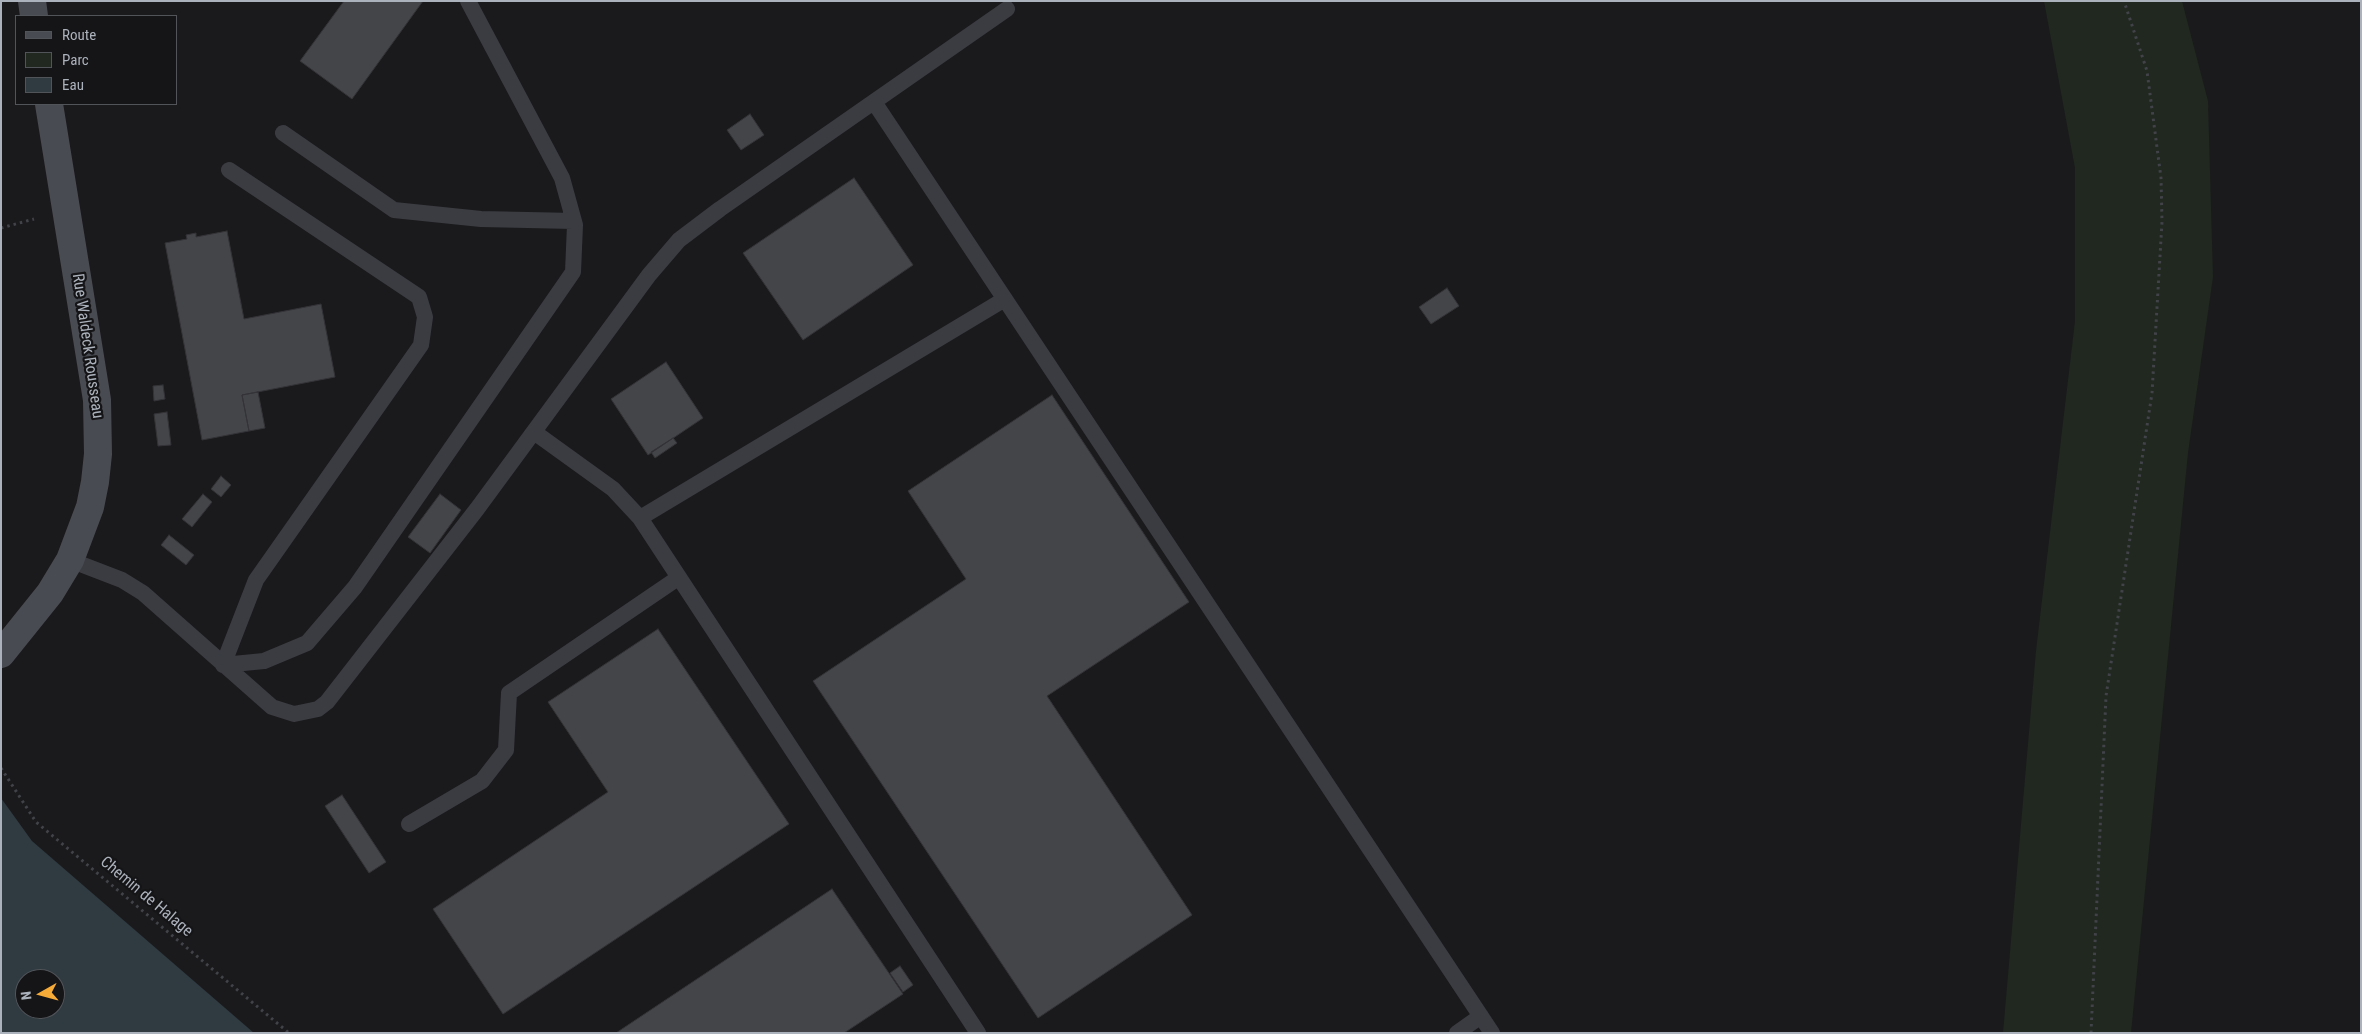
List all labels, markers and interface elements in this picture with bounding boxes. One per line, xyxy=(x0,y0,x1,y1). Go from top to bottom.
legend xyxy=(15,15,178,105)
text: Route xyxy=(62,26,96,44)
text: Parc xyxy=(62,51,89,69)
text: Eau xyxy=(62,76,84,94)
street label: Rue Waldeck Rousseau xyxy=(67,272,107,420)
street label: Chemin de Halage xyxy=(96,853,196,941)
north arrow xyxy=(15,969,65,1019)
text: N xyxy=(18,990,35,1001)

